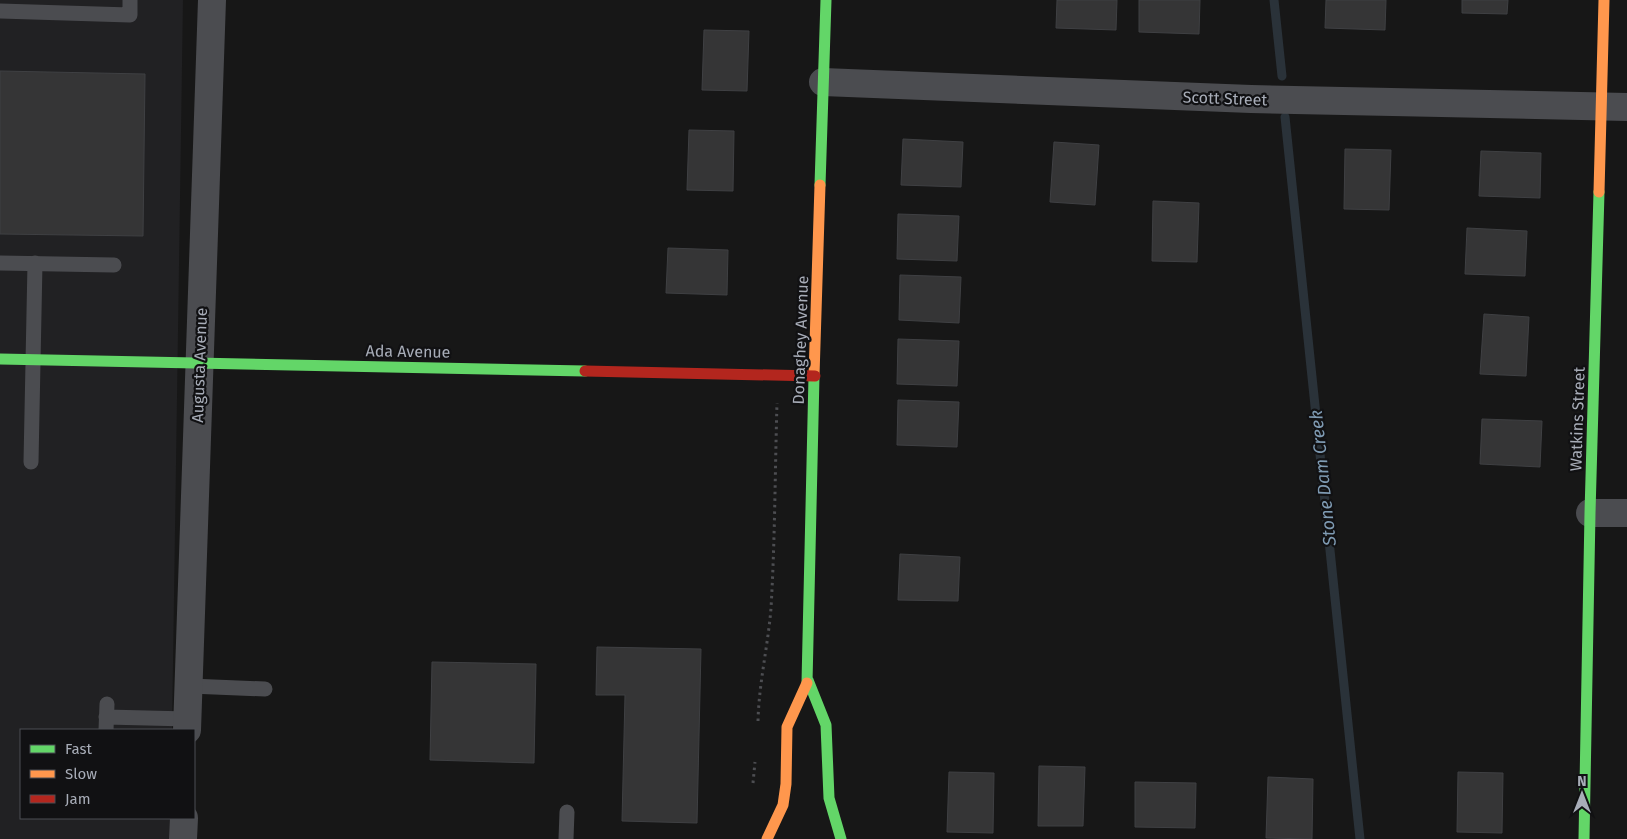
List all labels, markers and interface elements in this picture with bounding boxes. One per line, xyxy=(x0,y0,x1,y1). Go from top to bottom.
street label: Scott Street xyxy=(1182,88,1268,109)
street label: Donaghey Avenue xyxy=(789,275,812,405)
street label: Augusta Avenue xyxy=(188,307,211,423)
street label: Ada Avenue xyxy=(365,341,451,362)
street label: Watkins Street xyxy=(1566,366,1589,472)
water label: Stone Dam Creek xyxy=(1305,409,1341,548)
legend xyxy=(20,729,195,819)
text: Fast xyxy=(65,740,92,758)
text: Slow xyxy=(65,765,97,783)
north arrow xyxy=(1557,769,1607,819)
text: N xyxy=(1577,773,1587,790)
text: Jam xyxy=(65,790,91,808)

